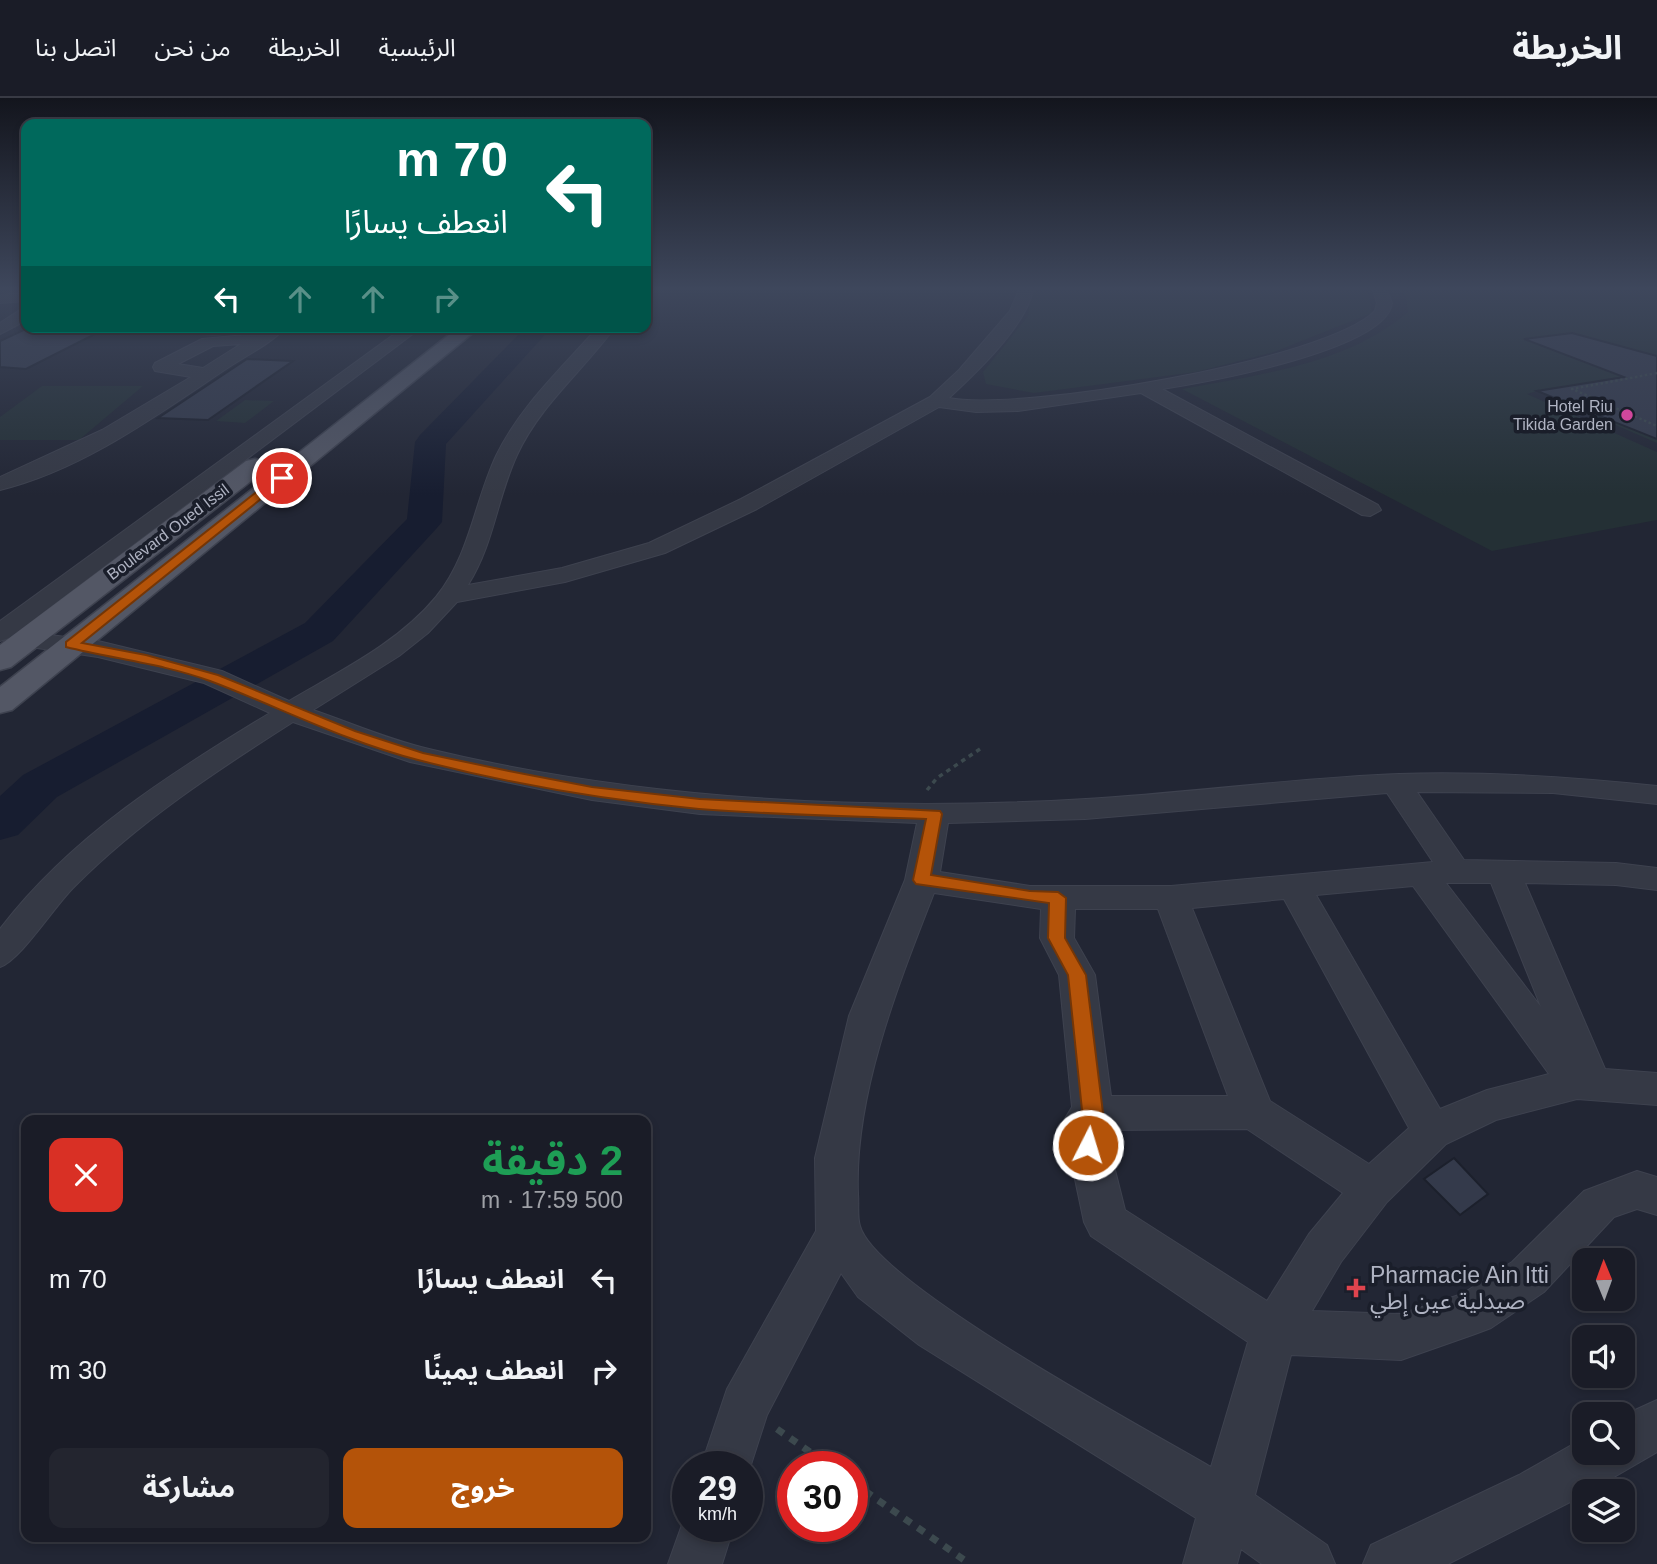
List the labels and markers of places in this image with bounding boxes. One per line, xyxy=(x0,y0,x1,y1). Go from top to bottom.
place label: Hotel Riu Tikida Garden xyxy=(1513,398,1613,433)
marker: Hotel Riu Tikida Garden xyxy=(1619,407,1635,423)
pin xyxy=(252,448,312,508)
place label: Pharmacie Ain Itti صيدلية عين إطي xyxy=(1370,1262,1549,1318)
marker: Pharmacie Ain Itti صيدلية عين إطي xyxy=(1348,1280,1364,1296)

